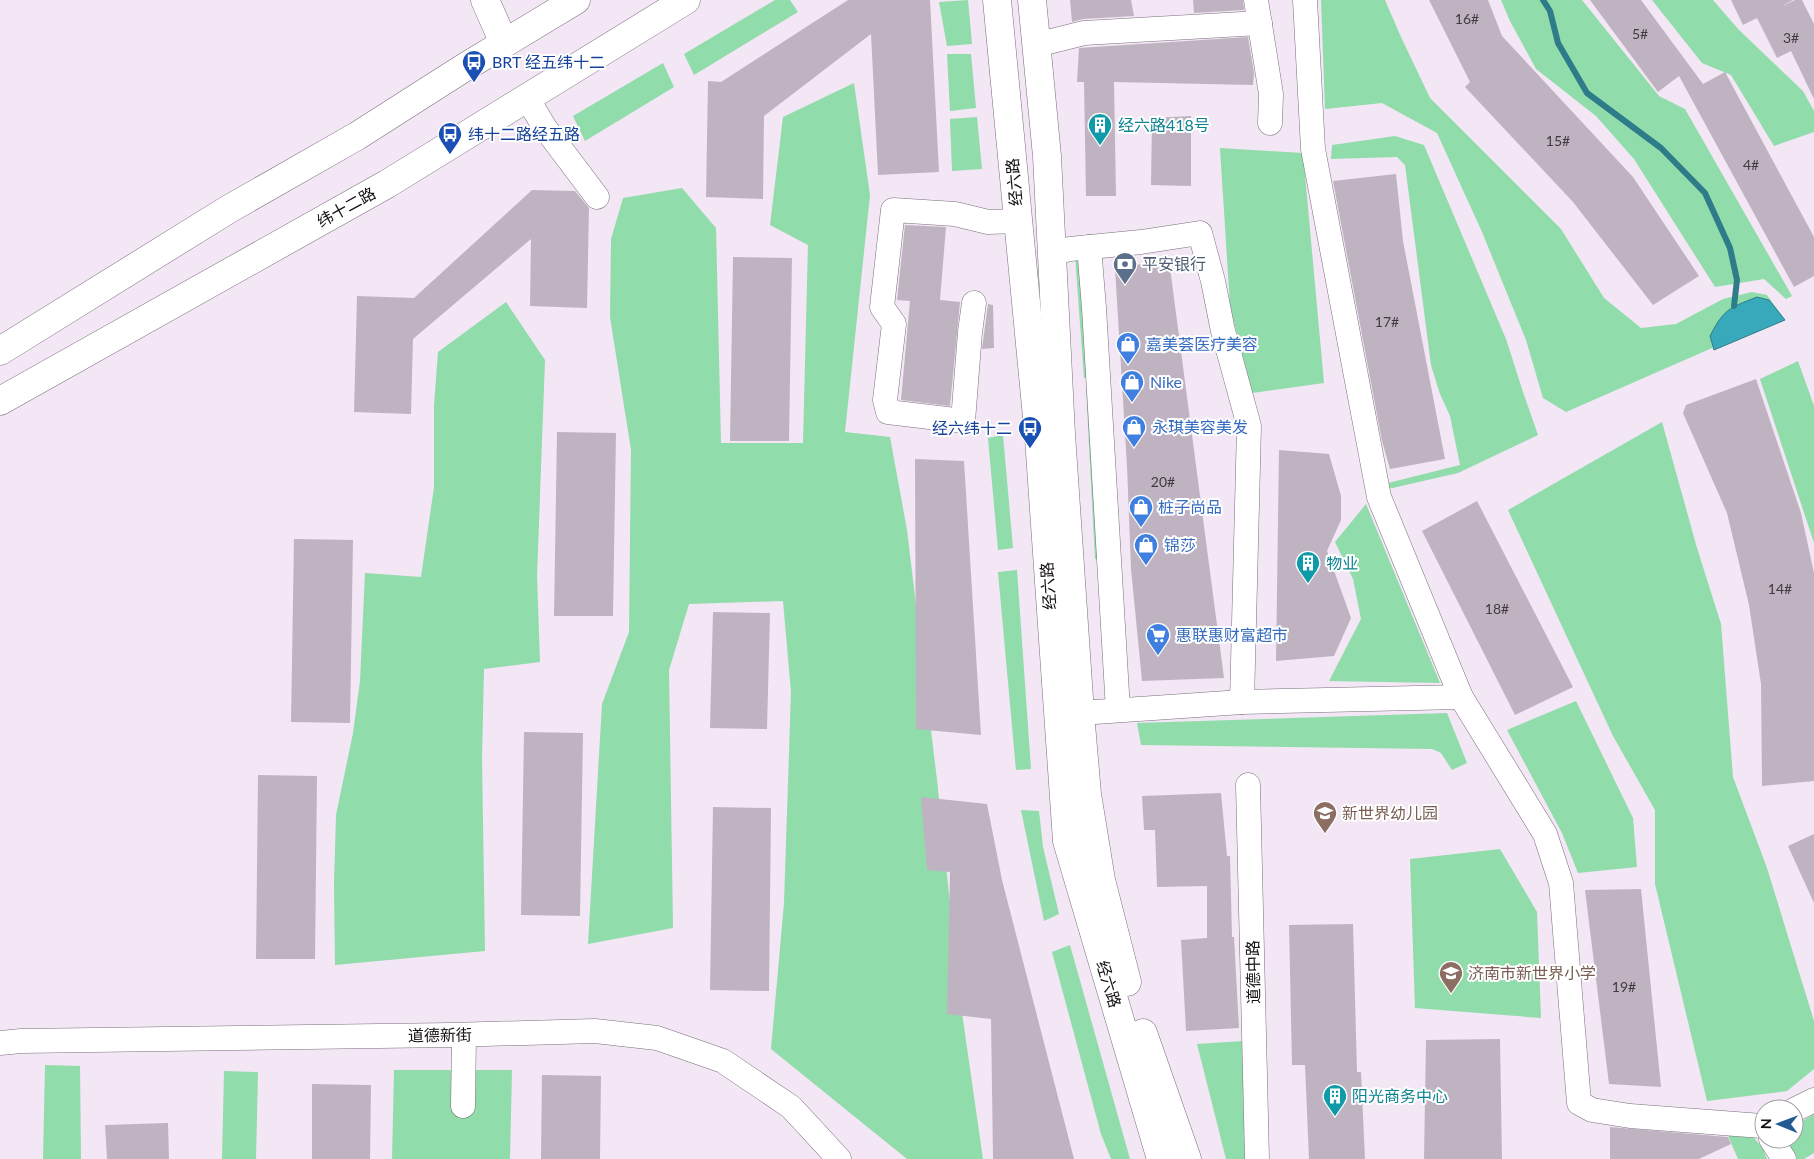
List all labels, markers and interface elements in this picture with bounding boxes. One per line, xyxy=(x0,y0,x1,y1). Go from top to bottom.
house number: 16# xyxy=(1455,10,1479,27)
house number: 5# xyxy=(1632,25,1648,42)
house number: 3# xyxy=(1783,29,1799,46)
bus stop icon: BRT 经五纬十二 xyxy=(461,49,487,83)
place label: BRT 经五纬十二 xyxy=(492,52,605,71)
building icon: 经六路418号 xyxy=(1087,112,1113,146)
place label: 经六路418号 xyxy=(1118,115,1210,134)
bus stop icon: 纬十二路经五路 xyxy=(437,121,463,155)
place label: 纬十二路经五路 xyxy=(468,124,580,143)
house number: 15# xyxy=(1546,132,1570,149)
house number: 4# xyxy=(1743,156,1759,173)
street label: 经六路 xyxy=(1002,157,1025,207)
street label: 纬十二路 xyxy=(313,183,378,230)
bank icon: 平安银行 xyxy=(1112,251,1138,285)
place label: 平安银行 xyxy=(1142,254,1206,273)
house number: 17# xyxy=(1375,313,1399,330)
shop icon: 嘉美荟医疗美容 xyxy=(1115,331,1141,365)
place label: 嘉美荟医疗美容 xyxy=(1146,334,1258,353)
shop icon: Nike xyxy=(1119,369,1145,403)
place label: Nike xyxy=(1150,372,1182,391)
shop icon: 永琪美容美发 xyxy=(1121,414,1147,448)
bus stop icon: 经六纬十二 xyxy=(1017,415,1043,449)
place label: 永琪美容美发 xyxy=(1152,417,1248,436)
place label: 经六纬十二 xyxy=(932,418,1012,437)
house number: 20# xyxy=(1151,473,1175,490)
shop icon: 桩子尚品 xyxy=(1128,494,1154,528)
place label: 桩子尚品 xyxy=(1158,497,1222,516)
shop icon: 锦莎 xyxy=(1133,532,1159,566)
place label: 锦莎 xyxy=(1164,535,1196,554)
building icon: 物业 xyxy=(1295,550,1321,584)
place label: 物业 xyxy=(1326,553,1358,572)
street label: 经六路 xyxy=(1036,561,1059,611)
house number: 14# xyxy=(1768,580,1792,597)
house number: 18# xyxy=(1485,600,1509,617)
supermarket icon: 惠联惠财富超市 xyxy=(1145,622,1171,656)
place label: 惠联惠财富超市 xyxy=(1176,625,1288,644)
school or university icon: 新世界幼儿园 xyxy=(1312,800,1338,834)
place label: 新世界幼儿园 xyxy=(1342,803,1438,822)
street label: 道德中路 xyxy=(1242,940,1263,1004)
street label: 经六路 xyxy=(1093,958,1126,1010)
school or university icon: 济南市新世界小学 xyxy=(1438,960,1464,994)
place label: 济南市新世界小学 xyxy=(1468,963,1596,982)
house number: 19# xyxy=(1612,978,1636,995)
street label: 道德新街 xyxy=(408,1024,472,1045)
building icon: 阳光商务中心 xyxy=(1322,1083,1348,1117)
place label: 阳光商务中心 xyxy=(1352,1086,1448,1105)
north arrow xyxy=(1754,1099,1804,1149)
text: N xyxy=(1757,1118,1774,1129)

